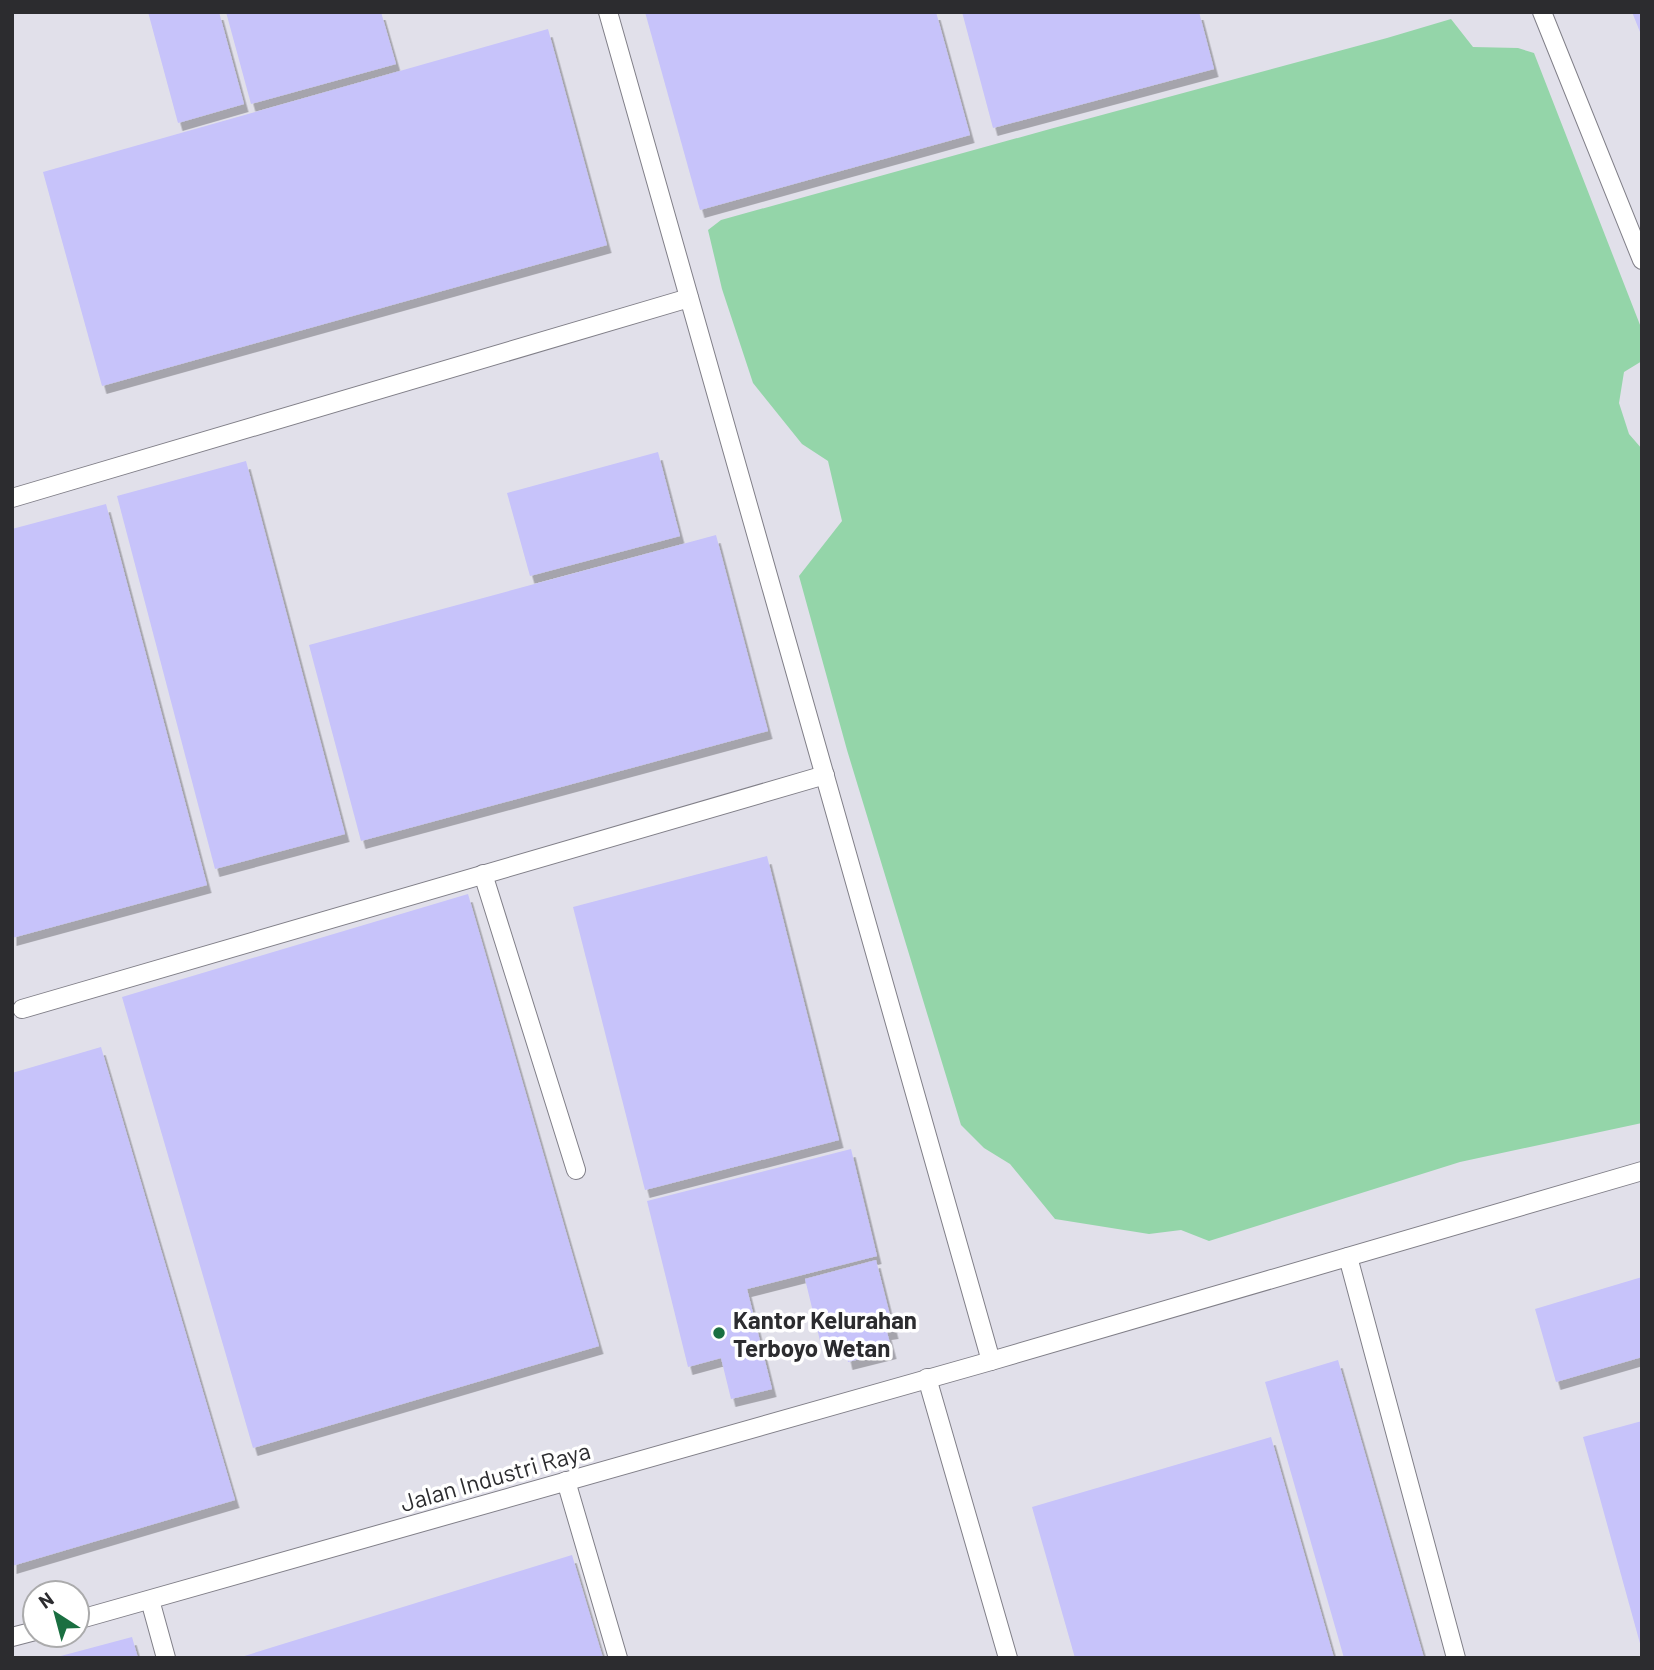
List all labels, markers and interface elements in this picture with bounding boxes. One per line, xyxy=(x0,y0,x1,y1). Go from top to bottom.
place label: Kantor Kelurahan Terboyo Wetan xyxy=(733,1305,917,1362)
marker: Kantor Kelurahan Terboyo Wetan xyxy=(711,1325,727,1341)
street label: Jalan Industri Raya xyxy=(397,1435,593,1517)
north arrow xyxy=(21,1579,91,1649)
text: N xyxy=(34,1587,58,1613)

